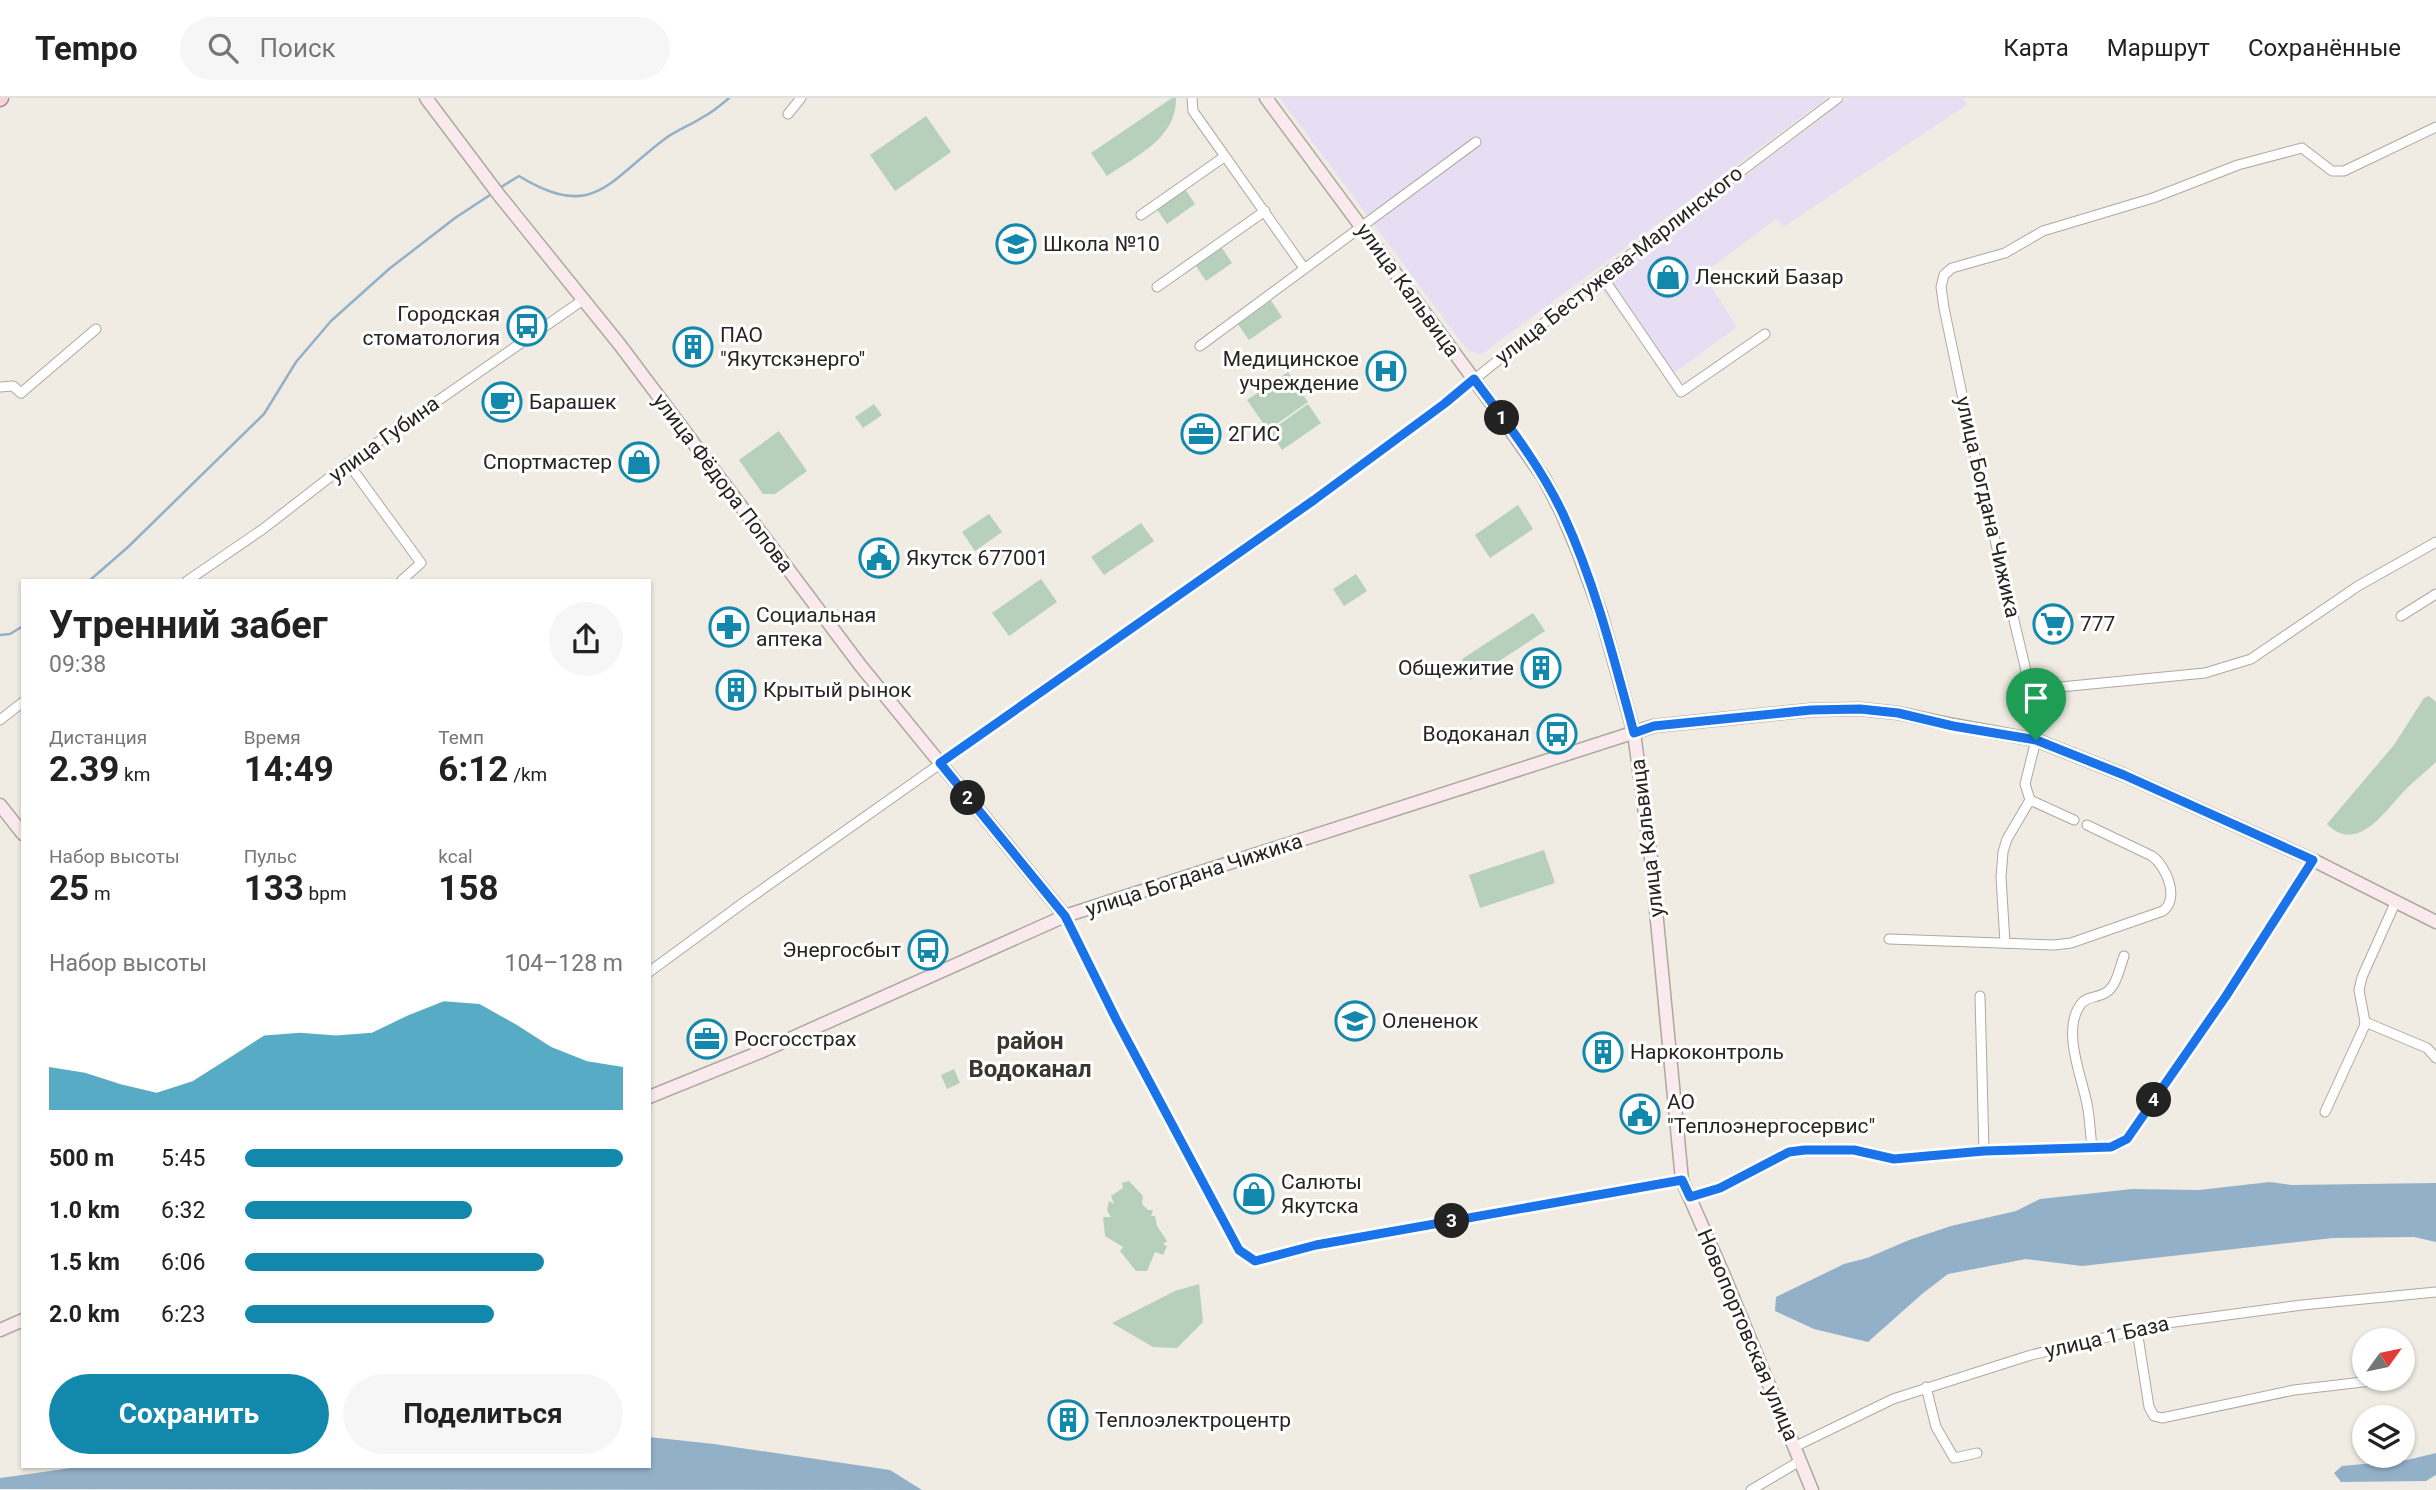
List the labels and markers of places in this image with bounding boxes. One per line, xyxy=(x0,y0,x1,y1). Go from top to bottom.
school or university icon: Школа №10 xyxy=(995,223,1037,265)
place label: Школа №10 xyxy=(1043,232,1160,256)
shop icon: Ленский Базар xyxy=(1647,256,1689,298)
place label: Ленский Базар xyxy=(1695,265,1843,289)
place label: Городская стоматология xyxy=(362,302,500,350)
bus stop icon: Городская стоматология xyxy=(506,305,548,347)
place label: ПАО "Якутскэнерго" xyxy=(720,323,865,371)
building icon: ПАО "Якутскэнерго" xyxy=(672,326,714,368)
place label: Медицинское учреждение xyxy=(1223,347,1359,395)
hospital icon: Медицинское учреждение xyxy=(1365,350,1407,392)
cafe icon: Барашек xyxy=(481,381,523,423)
place label: Барашек xyxy=(529,390,617,414)
pin: 1 xyxy=(1484,400,1520,436)
office icon: 2ГИС xyxy=(1180,413,1222,455)
place label: 2ГИС xyxy=(1228,422,1280,446)
shop icon: Спортмастер xyxy=(618,441,660,483)
place label: Спортмастер xyxy=(483,450,612,474)
public building icon: Якутск 677001 xyxy=(858,537,900,579)
place label: Якутск 677001 xyxy=(906,546,1048,570)
place label: Социальная аптека xyxy=(756,603,876,651)
supermarket icon: 777 xyxy=(2032,603,2074,645)
pharmacy icon: Социальная аптека xyxy=(708,606,750,648)
place label: 777 xyxy=(2080,612,2115,636)
building icon: Общежитие xyxy=(1520,647,1562,689)
place label: Общежитие xyxy=(1398,656,1514,680)
pin xyxy=(2006,668,2066,740)
building icon: Крытый рынок xyxy=(715,669,757,711)
place label: Крытый рынок xyxy=(763,678,912,702)
bus stop icon: Водоканал xyxy=(1536,713,1578,755)
place label: Водоканал xyxy=(1423,722,1530,746)
pin: 2 xyxy=(950,780,986,816)
bus stop icon: Энергосбыт xyxy=(907,929,949,971)
place label: Энергосбыт xyxy=(782,938,901,962)
school or university icon: Олененок xyxy=(1334,1000,1376,1042)
place label: Олененок xyxy=(1382,1009,1479,1033)
office icon: Росгосстрах xyxy=(686,1018,728,1060)
place label: Росгосстрах xyxy=(734,1027,856,1051)
building icon: Наркоконтроль xyxy=(1582,1031,1624,1073)
place label: Наркоконтроль xyxy=(1630,1040,1784,1064)
pin: 4 xyxy=(2136,1082,2172,1118)
place label: АО "Теплоэнергосервис" xyxy=(1667,1090,1875,1138)
public building icon: АО "Теплоэнергосервис" xyxy=(1619,1093,1661,1135)
place label: Салюты Якутска xyxy=(1281,1170,1362,1218)
shop icon: Салюты Якутска xyxy=(1233,1173,1275,1215)
pin: 3 xyxy=(1434,1204,1470,1238)
building icon: Теплоэлектроцентр xyxy=(1047,1399,1089,1441)
place label: Теплоэлектроцентр xyxy=(1095,1408,1291,1432)

